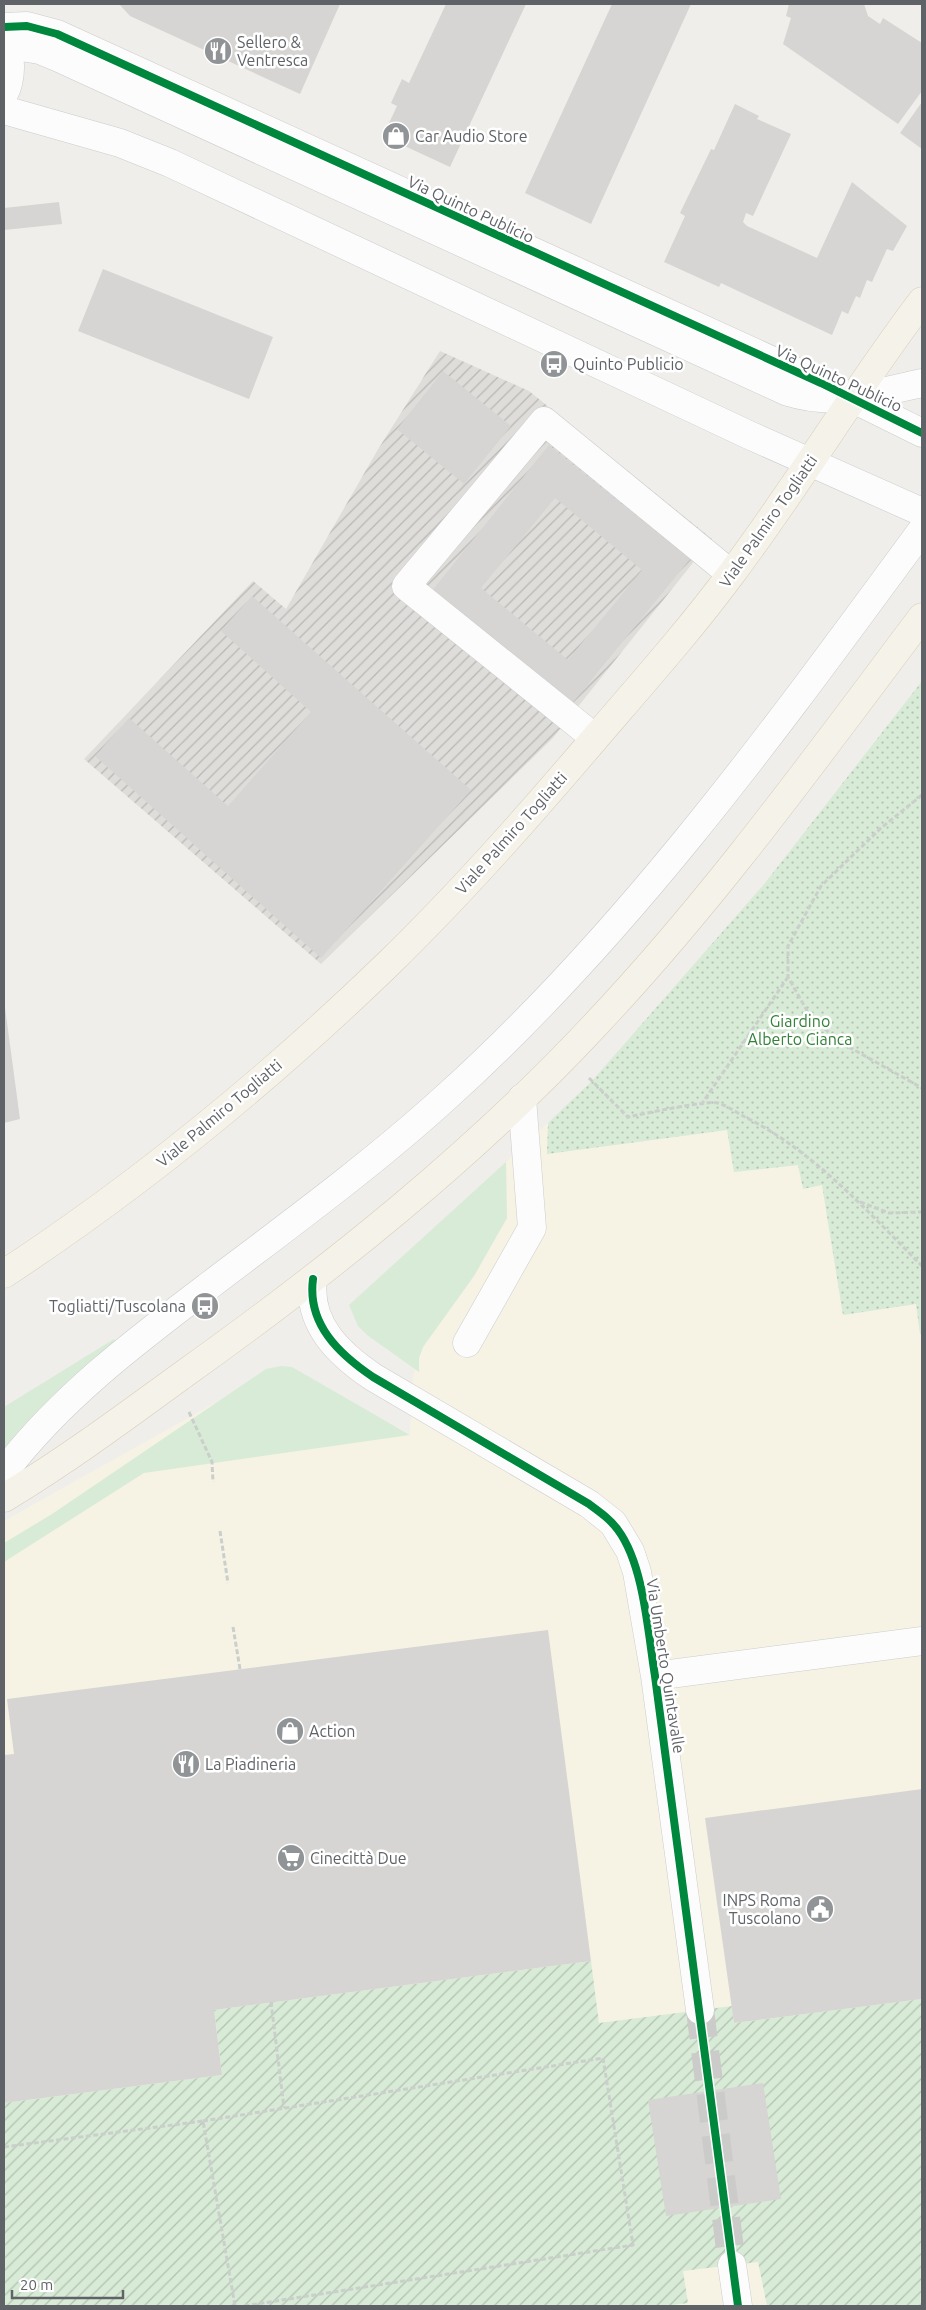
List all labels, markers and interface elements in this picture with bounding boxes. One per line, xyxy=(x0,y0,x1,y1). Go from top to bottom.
place label: Sellero & Ventresca xyxy=(237,33,308,69)
restaurant icon: Sellero & Ventresca xyxy=(203,36,233,66)
shop icon: Car Audio Store xyxy=(381,121,411,151)
place label: Car Audio Store xyxy=(415,127,527,145)
street label: Via Quinto Publicio xyxy=(405,172,537,246)
street label: Via Quinto Publicio xyxy=(773,341,905,415)
bus stop icon: Quinto Publicio xyxy=(539,349,569,379)
place label: Quinto Publicio xyxy=(573,355,684,373)
street label: Viale Palmiro Togliatti xyxy=(715,451,821,591)
street label: Viale Palmiro Togliatti xyxy=(452,768,570,898)
park label: Giardino Alberto Cianca xyxy=(748,1012,852,1048)
street label: Viale Palmiro Togliatti xyxy=(153,1055,285,1171)
bus stop icon: Togliatti/Tuscolana xyxy=(190,1291,220,1321)
place label: Togliatti/Tuscolana xyxy=(49,1297,186,1315)
street label: Via Umberto Quintavalle xyxy=(643,1577,689,1755)
shop icon: Action xyxy=(275,1716,305,1746)
place label: Action xyxy=(309,1722,356,1740)
restaurant icon: La Piadineria xyxy=(171,1749,201,1779)
place label: La Piadineria xyxy=(205,1755,296,1773)
supermarket icon: Cinecittà Due xyxy=(276,1843,306,1873)
place label: Cinecittà Due xyxy=(310,1849,407,1867)
place label: INPS Roma Tuscolano xyxy=(723,1891,801,1927)
public building icon: INPS Roma Tuscolano xyxy=(805,1894,835,1924)
scale bar xyxy=(12,2268,124,2300)
text: 20 m xyxy=(20,2276,53,2293)

